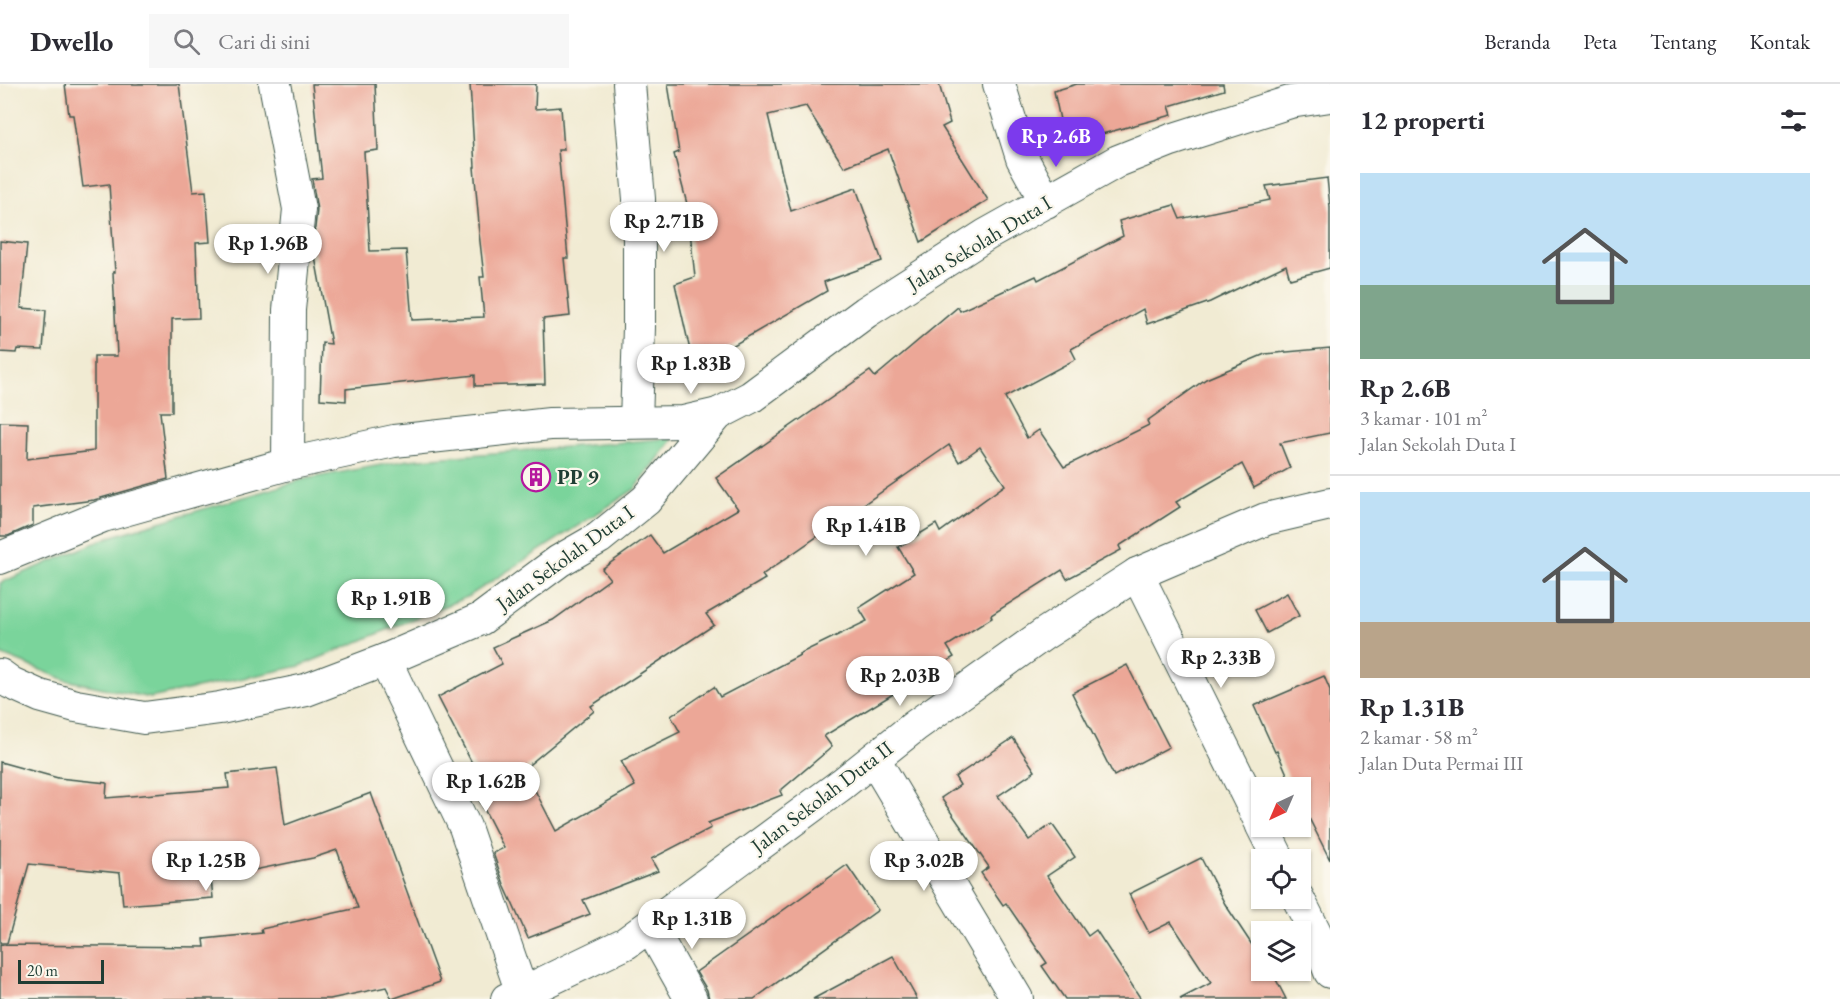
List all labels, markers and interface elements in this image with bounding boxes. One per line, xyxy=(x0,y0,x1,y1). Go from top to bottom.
search box xyxy=(149,14,569,68)
text: Dwello xyxy=(30,23,113,59)
icon: search xyxy=(170,25,203,58)
text: Cari di sini xyxy=(218,27,310,56)
text: Beranda xyxy=(1484,28,1550,55)
text: Peta xyxy=(1583,28,1617,55)
text: Tentang xyxy=(1650,28,1716,55)
text: Kontak xyxy=(1749,28,1810,55)
text: 12 properti xyxy=(1360,103,1485,137)
icon: filters xyxy=(1777,104,1810,137)
pin: Rp 2.6B xyxy=(1001,117,1111,168)
text: Rp 2.6B xyxy=(1021,123,1091,149)
street label: Jalan Sekolah Duta I xyxy=(900,189,1056,297)
pin: Rp 2.71B xyxy=(602,202,726,253)
text: Rp 2.71B xyxy=(624,208,704,234)
icon: home xyxy=(1531,212,1639,320)
pin: Rp 1.96B xyxy=(206,224,330,275)
text: Rp 1.96B xyxy=(228,230,308,256)
pin: Rp 1.83B xyxy=(629,344,753,395)
text: Rp 1.83B xyxy=(651,350,731,376)
text: Rp 2.6B xyxy=(1360,371,1450,405)
text: 3 kamar · 101 m² xyxy=(1360,405,1488,431)
text: Jalan Sekolah Duta I xyxy=(1360,431,1516,457)
building icon: PP 9 xyxy=(520,461,552,493)
place label: PP 9 xyxy=(557,463,599,490)
street label: Jalan Sekolah Duta I xyxy=(489,499,639,618)
pin: Rp 1.41B xyxy=(804,506,928,557)
text: Rp 1.41B xyxy=(826,512,906,538)
icon: home xyxy=(1531,531,1639,639)
pin: Rp 1.91B xyxy=(329,579,453,630)
text: Rp 1.91B xyxy=(351,585,431,611)
pin: Rp 2.33B xyxy=(1159,638,1283,689)
text: Rp 2.33B xyxy=(1181,644,1261,670)
pin: Rp 2.03B xyxy=(838,656,962,707)
text: Rp 2.03B xyxy=(860,662,940,688)
text: Rp 1.31B xyxy=(1360,690,1464,724)
text: 2 kamar · 58 m² xyxy=(1360,724,1478,750)
street label: Jalan Sekolah Duta II xyxy=(744,734,898,860)
text: Jalan Duta Permai III xyxy=(1360,750,1523,776)
pin: Rp 1.62B xyxy=(424,762,548,813)
text: Rp 1.62B xyxy=(446,768,526,794)
north arrow xyxy=(1251,777,1311,837)
map controls xyxy=(1251,777,1311,981)
pin: Rp 1.25B xyxy=(144,841,268,892)
pin: Rp 3.02B xyxy=(862,841,986,892)
text: Rp 1.25B xyxy=(166,847,246,873)
text: Rp 3.02B xyxy=(884,847,964,873)
button: locate xyxy=(1251,849,1311,909)
pin: Rp 1.31B xyxy=(630,899,754,950)
text: Rp 1.31B xyxy=(652,905,732,931)
button: layers xyxy=(1251,921,1311,981)
scale bar xyxy=(18,957,104,984)
text: 20 m xyxy=(27,960,58,981)

